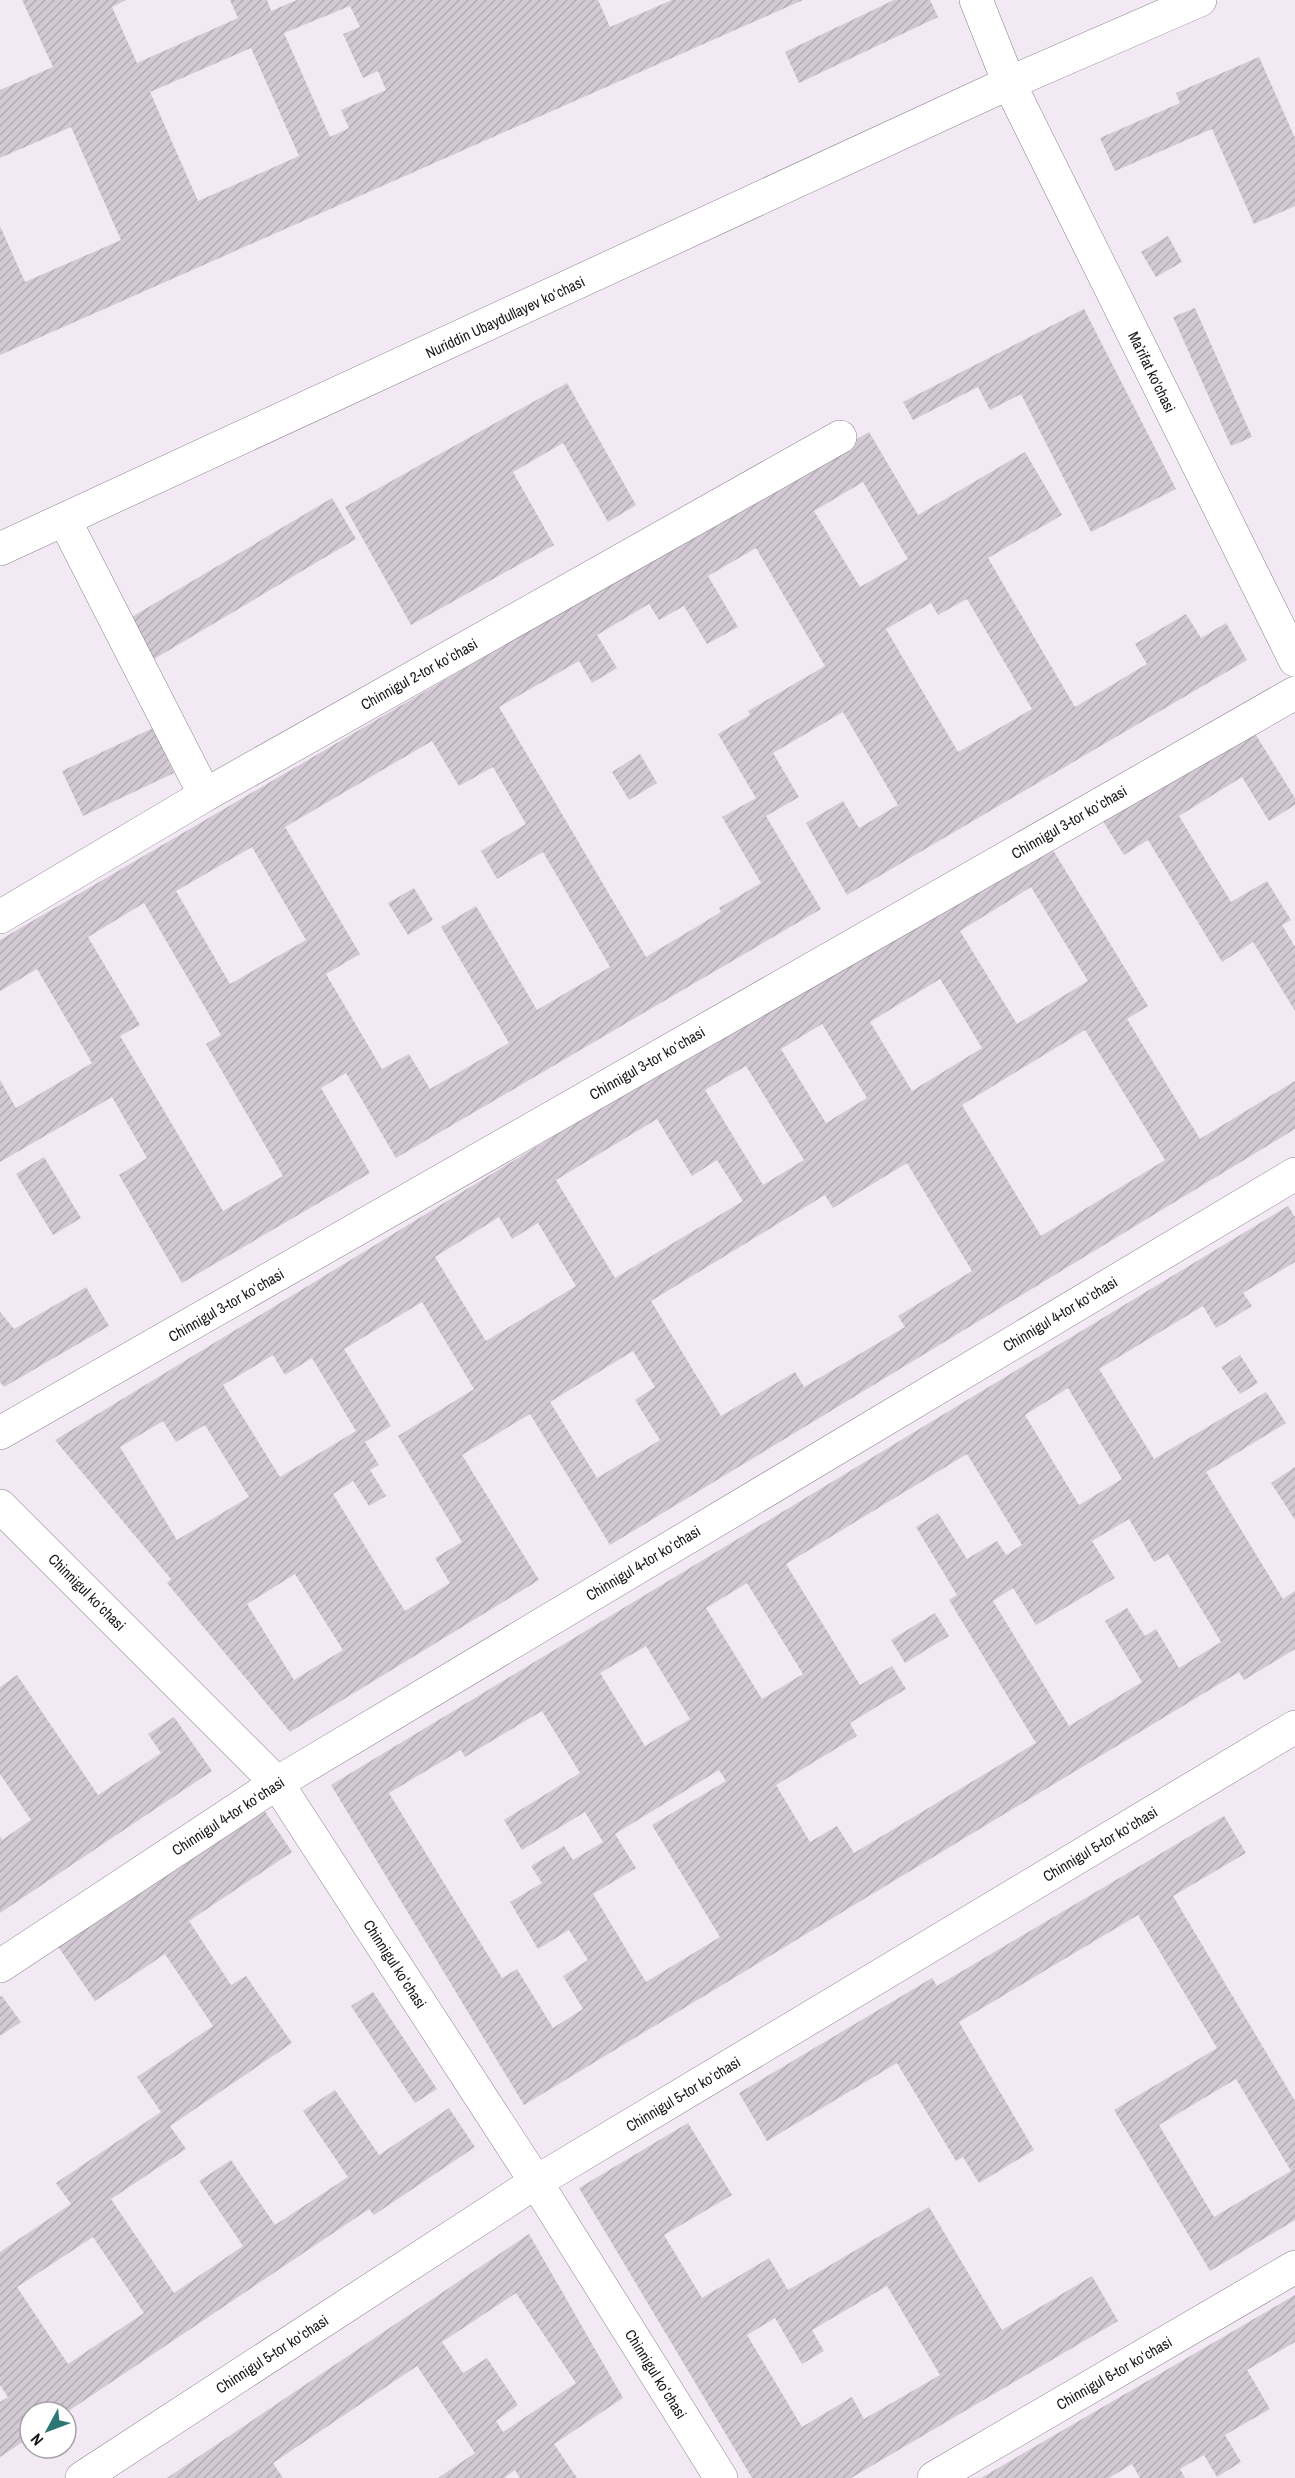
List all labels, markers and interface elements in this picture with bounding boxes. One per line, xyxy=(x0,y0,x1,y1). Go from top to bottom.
street label: Nuriddin Ubaydullayev koʻchasi xyxy=(422,271,588,363)
street label: Maʼrifat ko'chasi xyxy=(1123,328,1181,416)
street label: Chinnigul 2-tor koʻchasi xyxy=(357,633,481,715)
street label: Chinnigul 3-tor koʻchasi xyxy=(1007,780,1131,864)
street label: Chinnigul 3-tor koʻchasi xyxy=(585,1021,709,1105)
street label: Chinnigul 3-tor koʻchasi xyxy=(164,1263,288,1347)
street label: Chinnigul 4-tor koʻchasi xyxy=(999,1271,1121,1357)
street label: Chinnigul 4-tor koʻchasi xyxy=(582,1520,704,1606)
street label: Chinnigul koʻchasi xyxy=(44,1549,130,1635)
street label: Chinnigul 4-tor koʻchasi xyxy=(168,1772,288,1860)
street label: Chinnigul 5-tor koʻchasi xyxy=(1039,1801,1161,1887)
street label: Chinnigul koʻchasi xyxy=(358,1916,432,2012)
street label: Chinnigul 5-tor koʻchasi xyxy=(622,2051,744,2137)
street label: Chinnigul 5-tor koʻchasi xyxy=(212,2310,332,2398)
street label: Chinnigul koʻchasi xyxy=(620,2325,692,2423)
street label: Chinnigul 6-tor koʻchasi xyxy=(1052,2331,1176,2415)
north arrow xyxy=(18,2400,78,2460)
text: N xyxy=(25,2429,48,2451)

